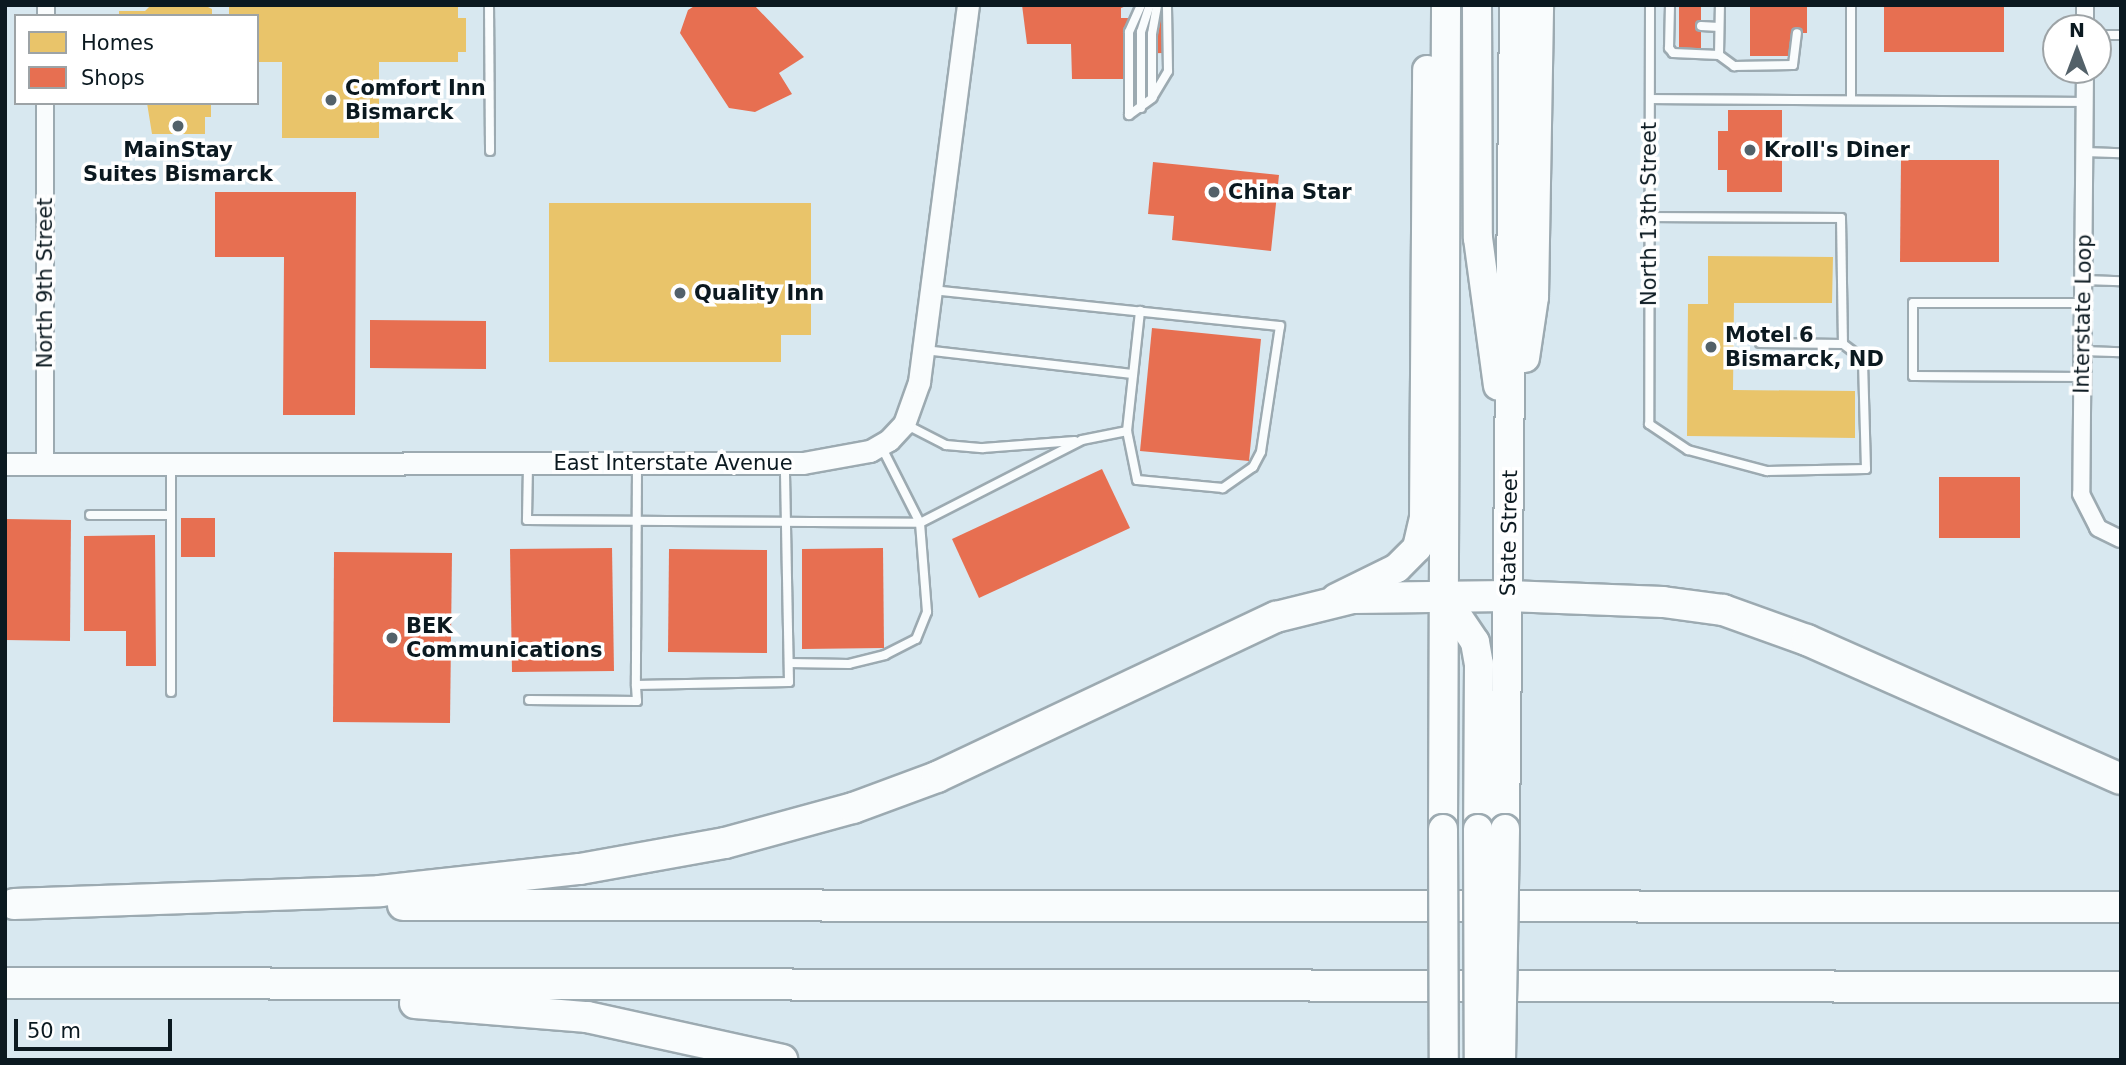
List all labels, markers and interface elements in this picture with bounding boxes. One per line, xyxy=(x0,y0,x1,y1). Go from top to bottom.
legend xyxy=(14,14,259,105)
north arrow xyxy=(2042,14,2112,84)
text: N xyxy=(2069,19,2085,41)
text: Homes xyxy=(81,31,154,55)
text: Shops xyxy=(81,66,145,90)
place label: Comfort Inn Bismarck xyxy=(345,75,486,125)
marker: Comfort Inn Bismarck xyxy=(323,92,339,108)
marker: MainStay Suites Bismarck xyxy=(170,118,186,134)
street label: North 13th Street xyxy=(1636,122,1662,306)
place label: MainStay Suites Bismarck xyxy=(83,137,273,187)
place label: Kroll's Diner xyxy=(1764,137,1910,163)
marker: Kroll's Diner xyxy=(1742,142,1758,158)
place label: China Star xyxy=(1228,179,1352,205)
marker: China Star xyxy=(1206,184,1222,200)
street label: North 9th Street xyxy=(32,198,58,368)
street label: Interstate Loop xyxy=(2069,234,2097,394)
place label: Quality Inn xyxy=(694,280,824,306)
marker: Quality Inn xyxy=(672,285,688,301)
place label: Motel 6 Bismarck, ND xyxy=(1725,322,1884,372)
marker: Motel 6 Bismarck, ND xyxy=(1703,339,1719,355)
street label: East Interstate Avenue xyxy=(553,450,793,476)
street label: State Street xyxy=(1495,470,1523,596)
place label: BEK Communications xyxy=(406,613,602,663)
marker: BEK Communications xyxy=(384,630,400,646)
scale bar xyxy=(18,1006,175,1050)
text: 50 m xyxy=(27,1019,81,1043)

